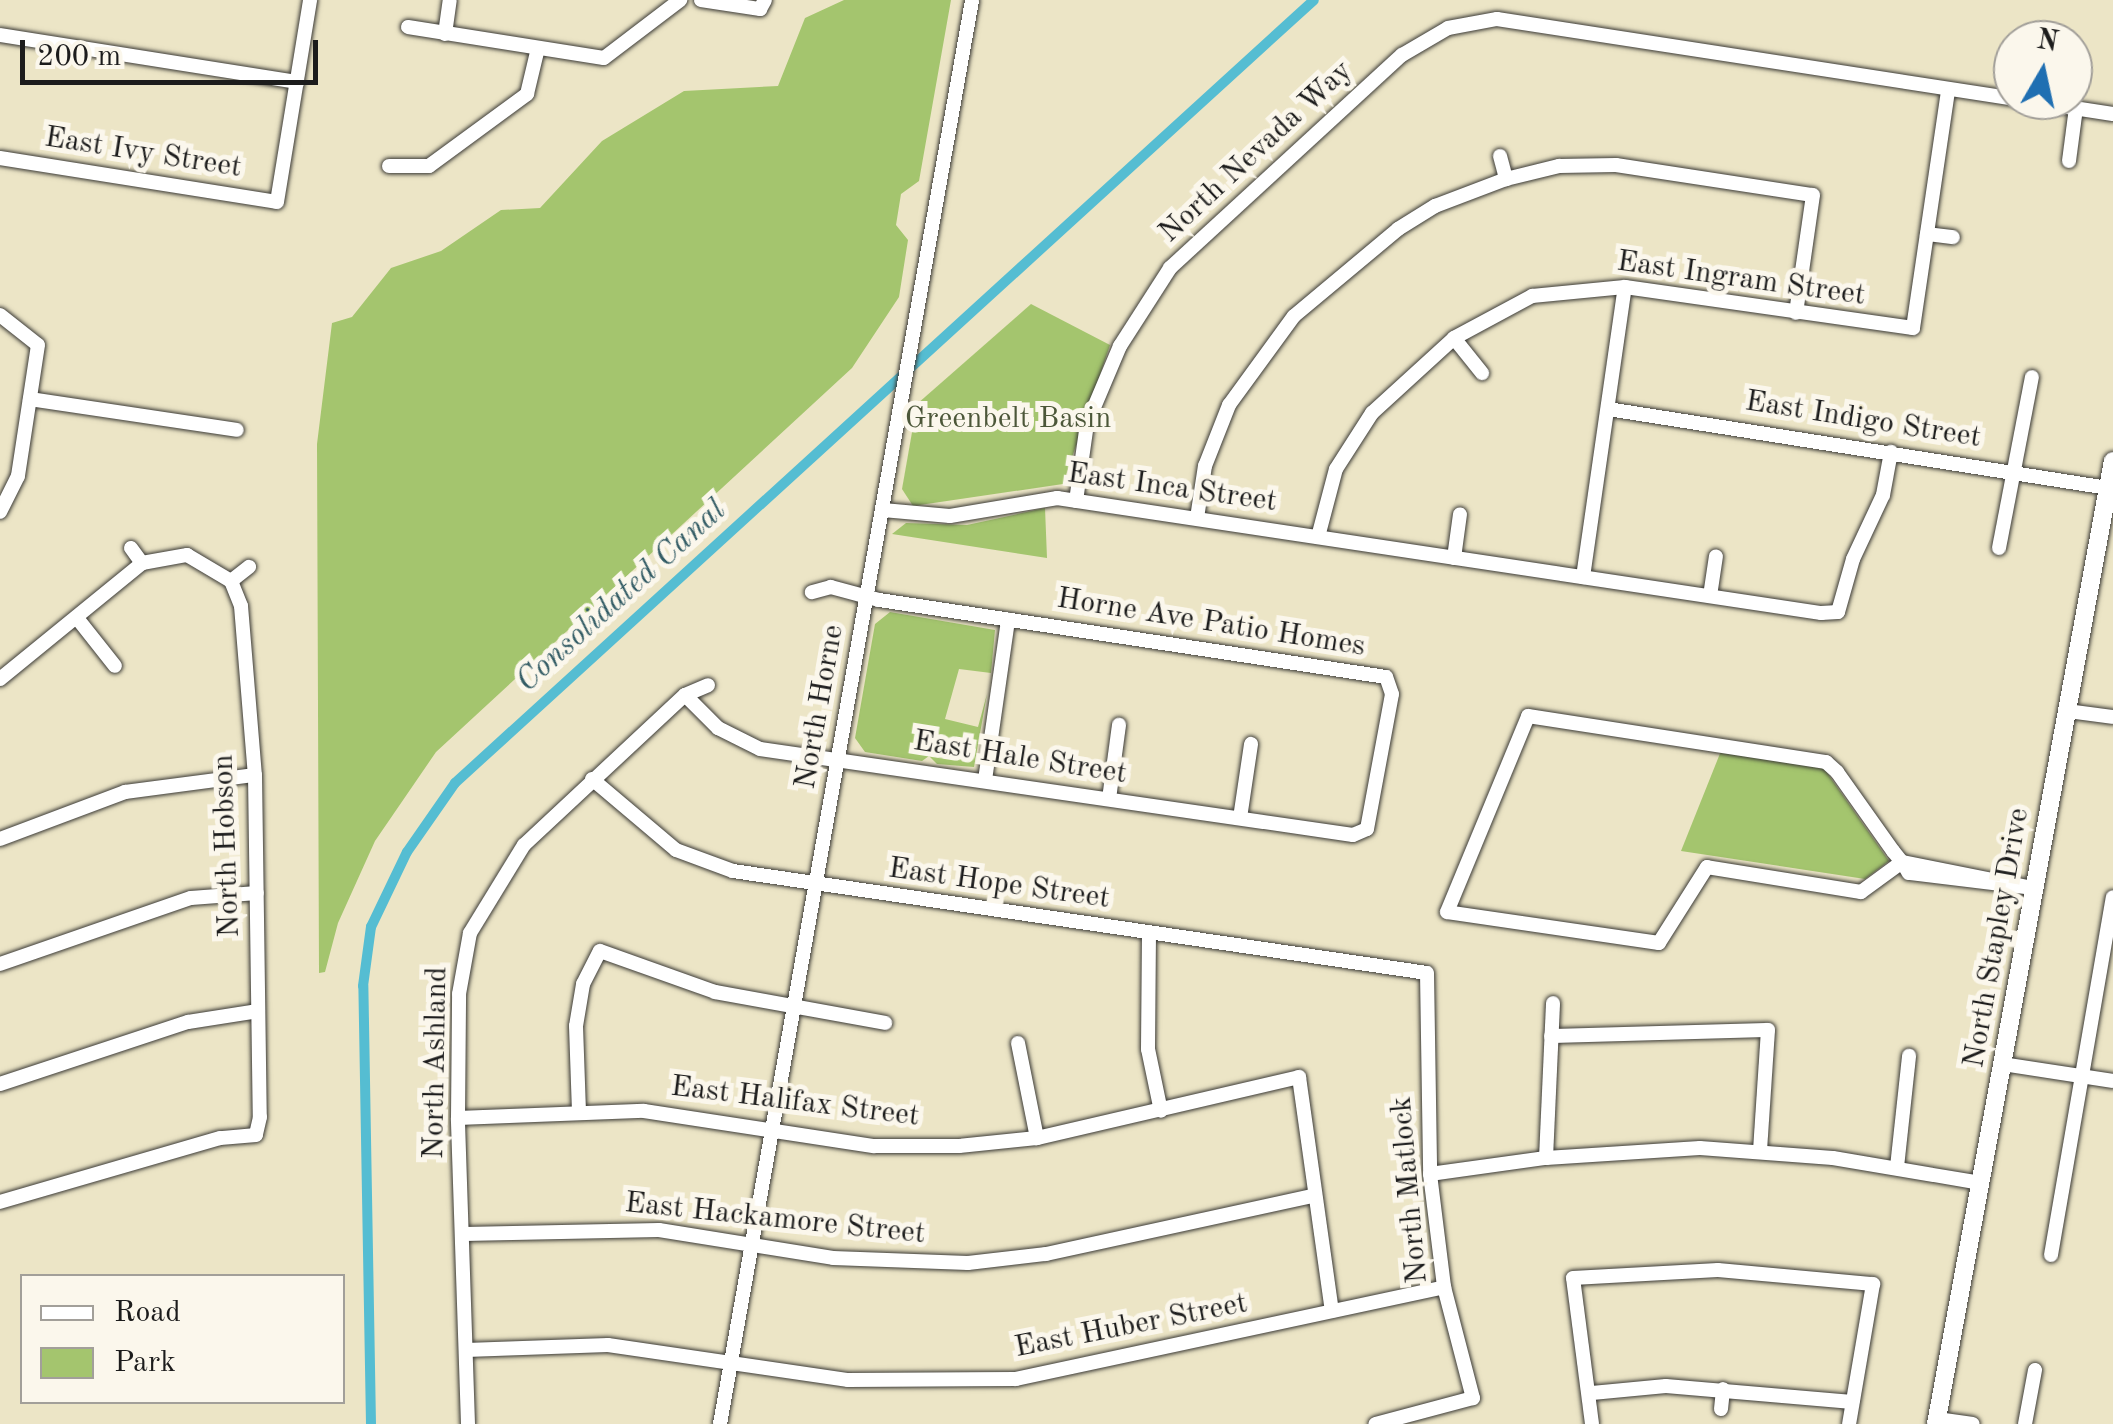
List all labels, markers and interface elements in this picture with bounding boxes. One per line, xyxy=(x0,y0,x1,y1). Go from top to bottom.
scale bar xyxy=(25,20,322,82)
north arrow xyxy=(1993,20,2093,120)
text: N xyxy=(2035,27,2060,58)
text: 200 m xyxy=(37,42,121,72)
street label: North Nevada Way xyxy=(1152,53,1360,251)
street label: East Ivy Street xyxy=(42,120,244,186)
street label: East Ingram Street xyxy=(1614,244,1868,314)
street label: East Indigo Street xyxy=(1743,384,1983,456)
park label: Greenbelt Basin xyxy=(905,401,1111,437)
street label: East Inca Street xyxy=(1065,455,1279,521)
water label: Consolidated Canal xyxy=(509,493,735,701)
street label: Horne Ave Patio Homes xyxy=(1054,581,1368,665)
street label: North Horne xyxy=(788,622,852,792)
street label: East Hale Street xyxy=(911,723,1129,793)
street label: North Hobson xyxy=(206,754,248,938)
street label: North Stapley Drive xyxy=(1956,805,2038,1071)
street label: East Hope Street xyxy=(886,851,1112,917)
street label: North Ashland xyxy=(416,966,456,1160)
street label: East Halifax Street xyxy=(669,1069,921,1135)
street label: North Matlock xyxy=(1384,1095,1436,1285)
street label: East Hackamore Street xyxy=(623,1185,927,1253)
legend xyxy=(20,1274,345,1404)
street label: East Huber Street xyxy=(1012,1286,1250,1366)
text: Road xyxy=(114,1298,181,1328)
text: Park xyxy=(114,1348,176,1378)

